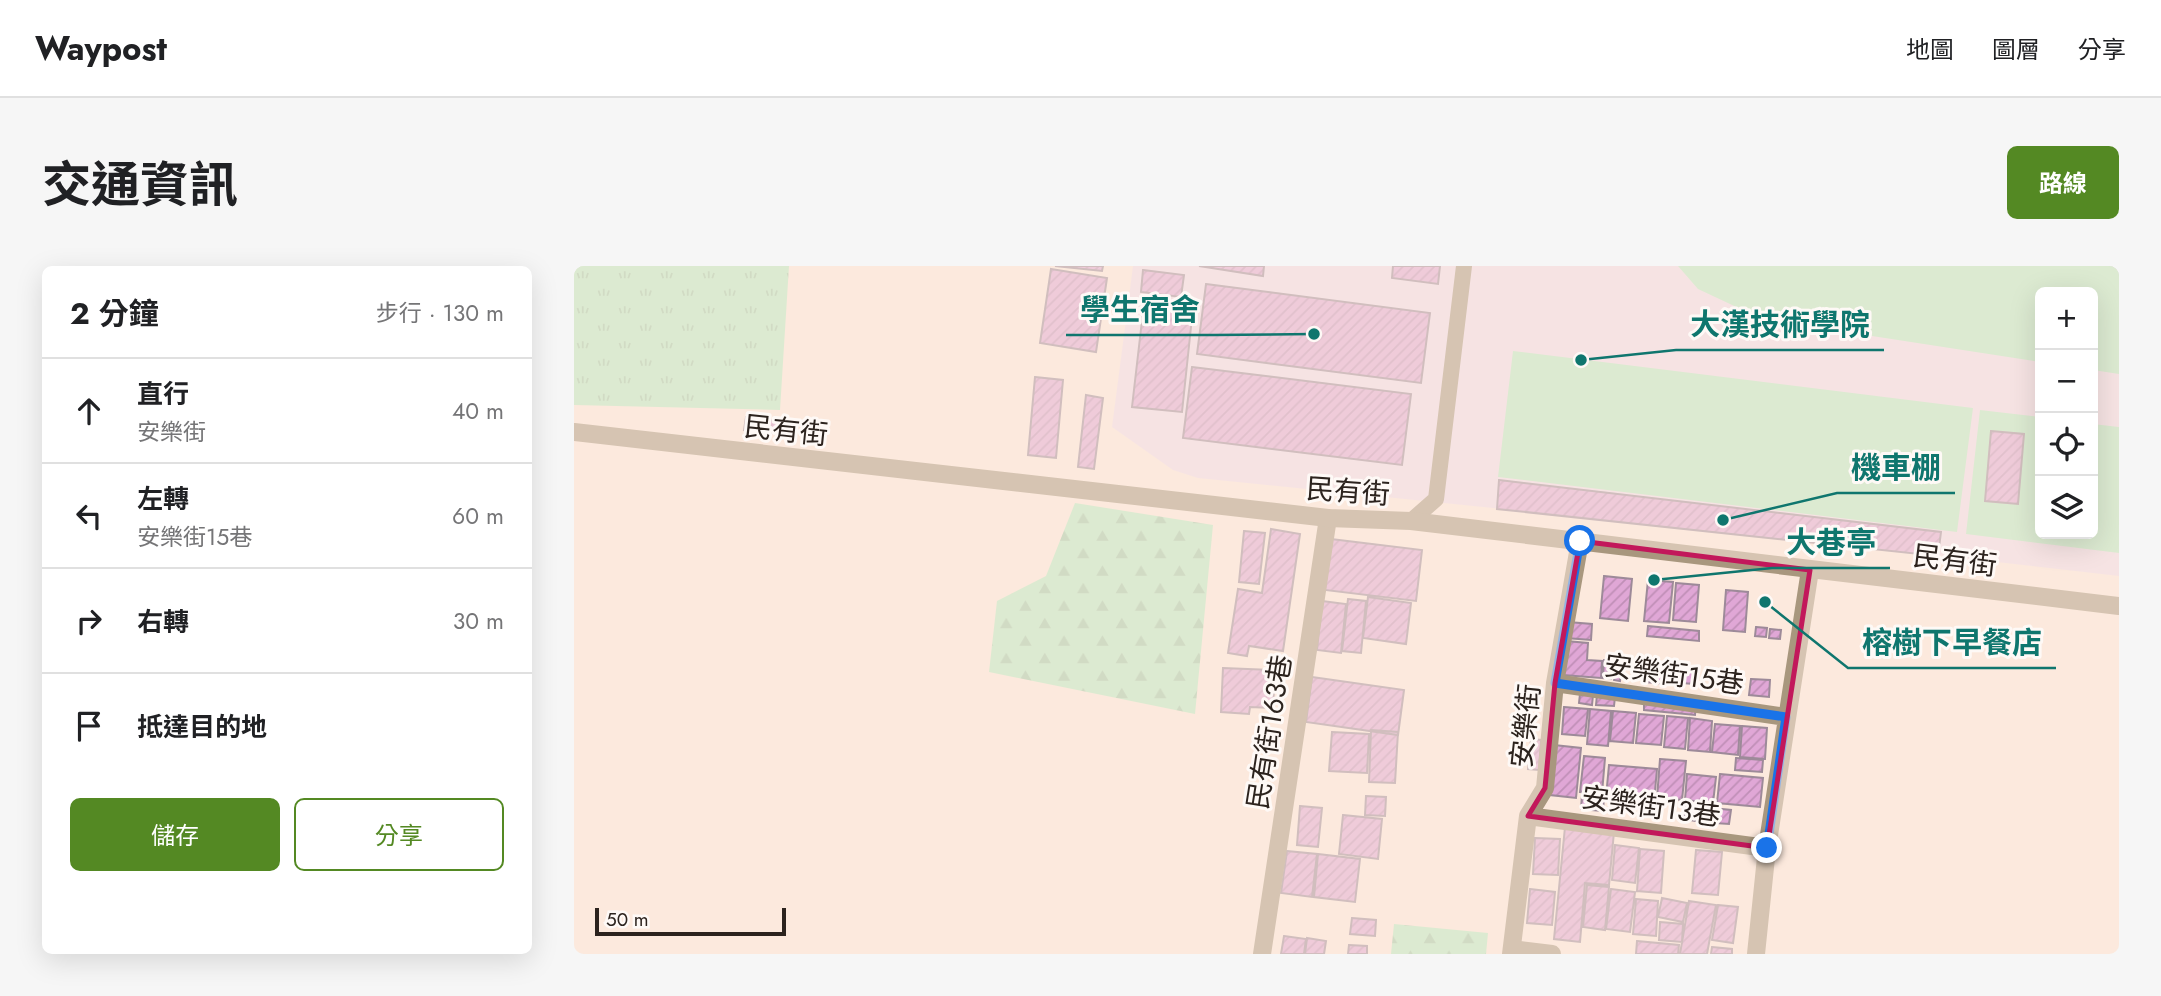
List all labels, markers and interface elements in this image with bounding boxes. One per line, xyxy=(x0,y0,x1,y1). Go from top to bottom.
text: Waypost xyxy=(35,25,167,72)
text: 地圖 xyxy=(1906,32,1954,67)
text: 圖層 xyxy=(1992,32,2040,67)
text: 分享 xyxy=(2078,32,2126,67)
button: 路線 xyxy=(2007,146,2119,219)
text: 交通資訊 xyxy=(42,150,238,220)
callout: 學生宿舍 xyxy=(1066,284,1214,335)
map controls xyxy=(2035,287,2098,539)
button: + xyxy=(2035,287,2098,350)
text: 學生宿舍 xyxy=(1080,288,1200,331)
text: 2 分鐘 xyxy=(70,292,159,335)
text: 步行 · 130 m xyxy=(376,296,504,330)
callout: 大漢技術學院 xyxy=(1676,299,1884,350)
text: 大漢技術學院 xyxy=(1690,303,1870,346)
button: − xyxy=(2035,350,2098,413)
text: 直行 xyxy=(137,375,189,413)
icon: ahead xyxy=(70,392,108,430)
text: 40 m xyxy=(452,394,504,428)
street label: 民有街 xyxy=(742,406,830,455)
button: locate xyxy=(2035,413,2098,476)
text: 安樂街 xyxy=(137,415,206,449)
callout: 機車棚 xyxy=(1837,442,1955,493)
text: 機車棚 xyxy=(1851,446,1941,489)
street label: 民有街 xyxy=(1305,468,1391,515)
button: layers xyxy=(2035,476,2098,539)
text: 左轉 xyxy=(137,480,189,518)
icon: left xyxy=(70,497,108,535)
text: 60 m xyxy=(452,499,504,533)
callout: 大巷亭 xyxy=(1772,517,1890,568)
text: 安樂街15巷 xyxy=(137,520,252,554)
text: 大巷亭 xyxy=(1786,521,1876,564)
route start xyxy=(1564,525,1595,556)
street label: 民有街 xyxy=(1911,535,1999,586)
icon: right xyxy=(70,602,108,640)
text: 右轉 xyxy=(137,603,189,641)
text: 30 m xyxy=(453,604,504,638)
callout: 榕樹下早餐店 xyxy=(1848,617,2056,668)
text: 榕樹下早餐店 xyxy=(1862,621,2042,664)
street label: 安樂街15巷 xyxy=(1602,644,1746,705)
street label: 民有街163巷 xyxy=(1237,652,1302,812)
street label: 安樂街 xyxy=(1501,682,1550,770)
icon: arrive xyxy=(70,707,108,745)
text: 抵達目的地 xyxy=(137,708,267,746)
street label: 安樂街13巷 xyxy=(1579,776,1723,837)
button: 儲存 xyxy=(70,798,280,871)
button: 分享 xyxy=(294,798,504,871)
route end xyxy=(1751,832,1782,863)
scale bar xyxy=(595,905,786,937)
text: 50 m xyxy=(606,906,649,933)

